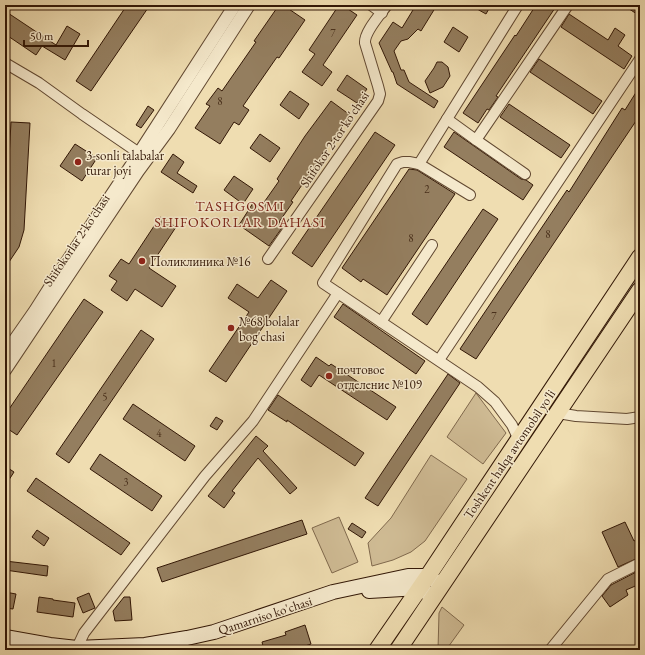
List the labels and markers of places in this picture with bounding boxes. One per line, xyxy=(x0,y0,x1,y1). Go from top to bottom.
place label: 3-sonli talabalar turar joyi xyxy=(86,147,165,179)
marker: 3-sonli talabalar turar joyi xyxy=(73,157,83,167)
place label: Поликлиника №16 xyxy=(150,253,251,270)
marker: Поликлиника №16 xyxy=(137,256,147,266)
place label: №68 bolalar bog'chasi xyxy=(239,313,300,345)
marker: №68 bolalar bog'chasi xyxy=(226,323,236,333)
place label: почтовое отделение №109 xyxy=(337,361,423,393)
marker: почтовое отделение №109 xyxy=(324,371,334,381)

